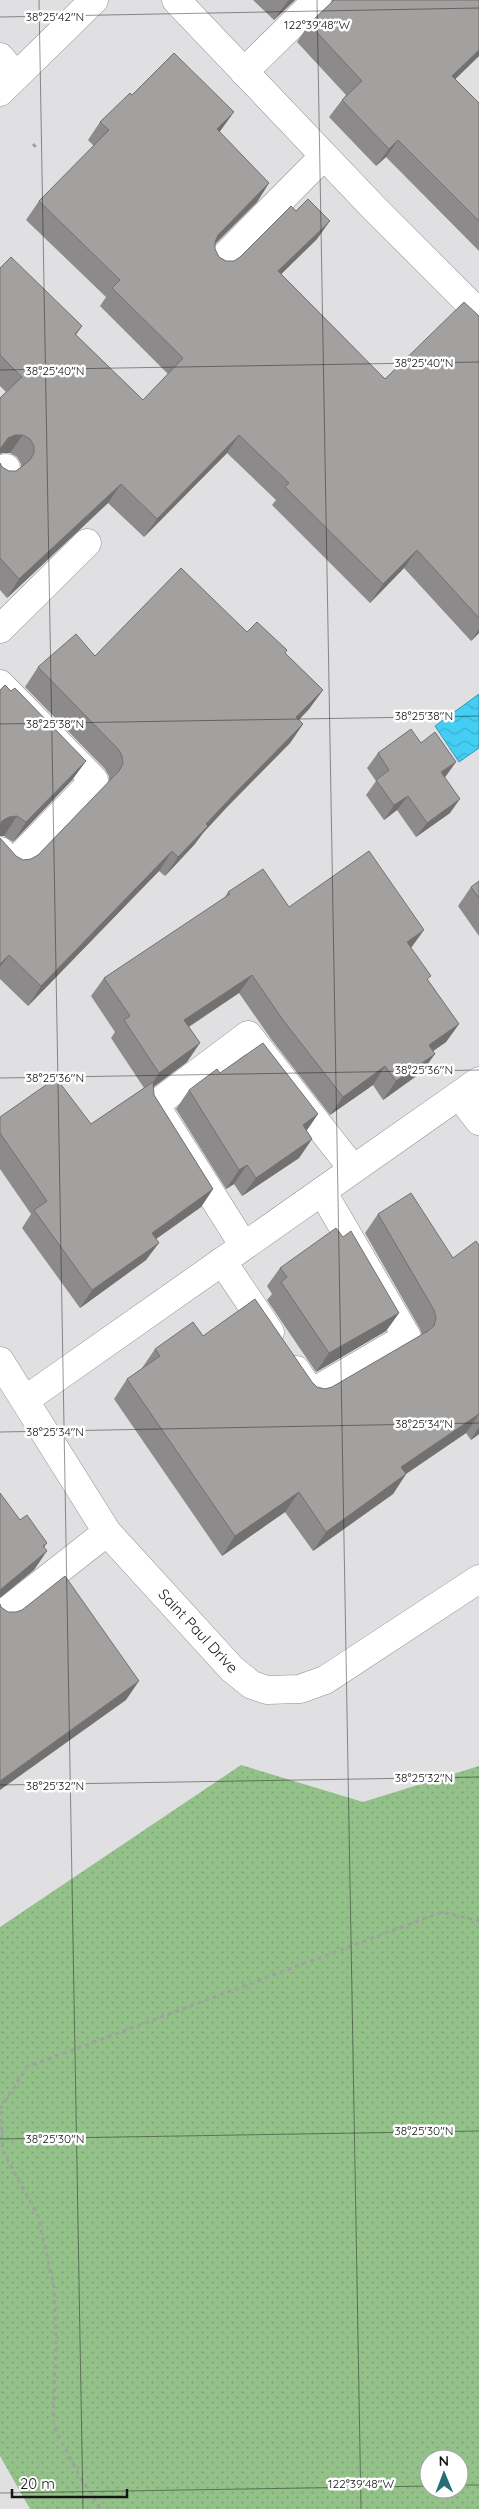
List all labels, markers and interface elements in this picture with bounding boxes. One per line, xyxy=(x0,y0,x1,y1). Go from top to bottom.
text: 38°25'42"N xyxy=(26,9,84,24)
text: 122°39'48"W xyxy=(284,17,350,32)
text: 38°25'40"N xyxy=(394,355,454,370)
text: 38°25'40"N xyxy=(25,363,85,378)
text: 38°25'38"N xyxy=(395,708,453,723)
text: 38°25'38"N xyxy=(26,716,84,731)
text: 38°25'36"N xyxy=(395,1062,453,1077)
text: 38°25'36"N xyxy=(26,1070,84,1085)
text: 38°25'34"N xyxy=(395,1416,453,1431)
text: 38°25'34"N xyxy=(26,1424,84,1439)
street label: Saint Paul Drive xyxy=(154,1584,242,1677)
text: 38°25'32"N xyxy=(395,1770,453,1785)
text: 38°25'32"N xyxy=(26,1778,84,1793)
text: 38°25'30"N xyxy=(394,2123,454,2138)
text: 38°25'30"N xyxy=(25,2131,85,2146)
north arrow xyxy=(419,2449,469,2499)
text: N xyxy=(438,2452,449,2470)
scale bar xyxy=(12,2466,128,2498)
text: 20 m xyxy=(20,2474,55,2493)
text: 122°39'48"W xyxy=(328,2476,394,2491)

